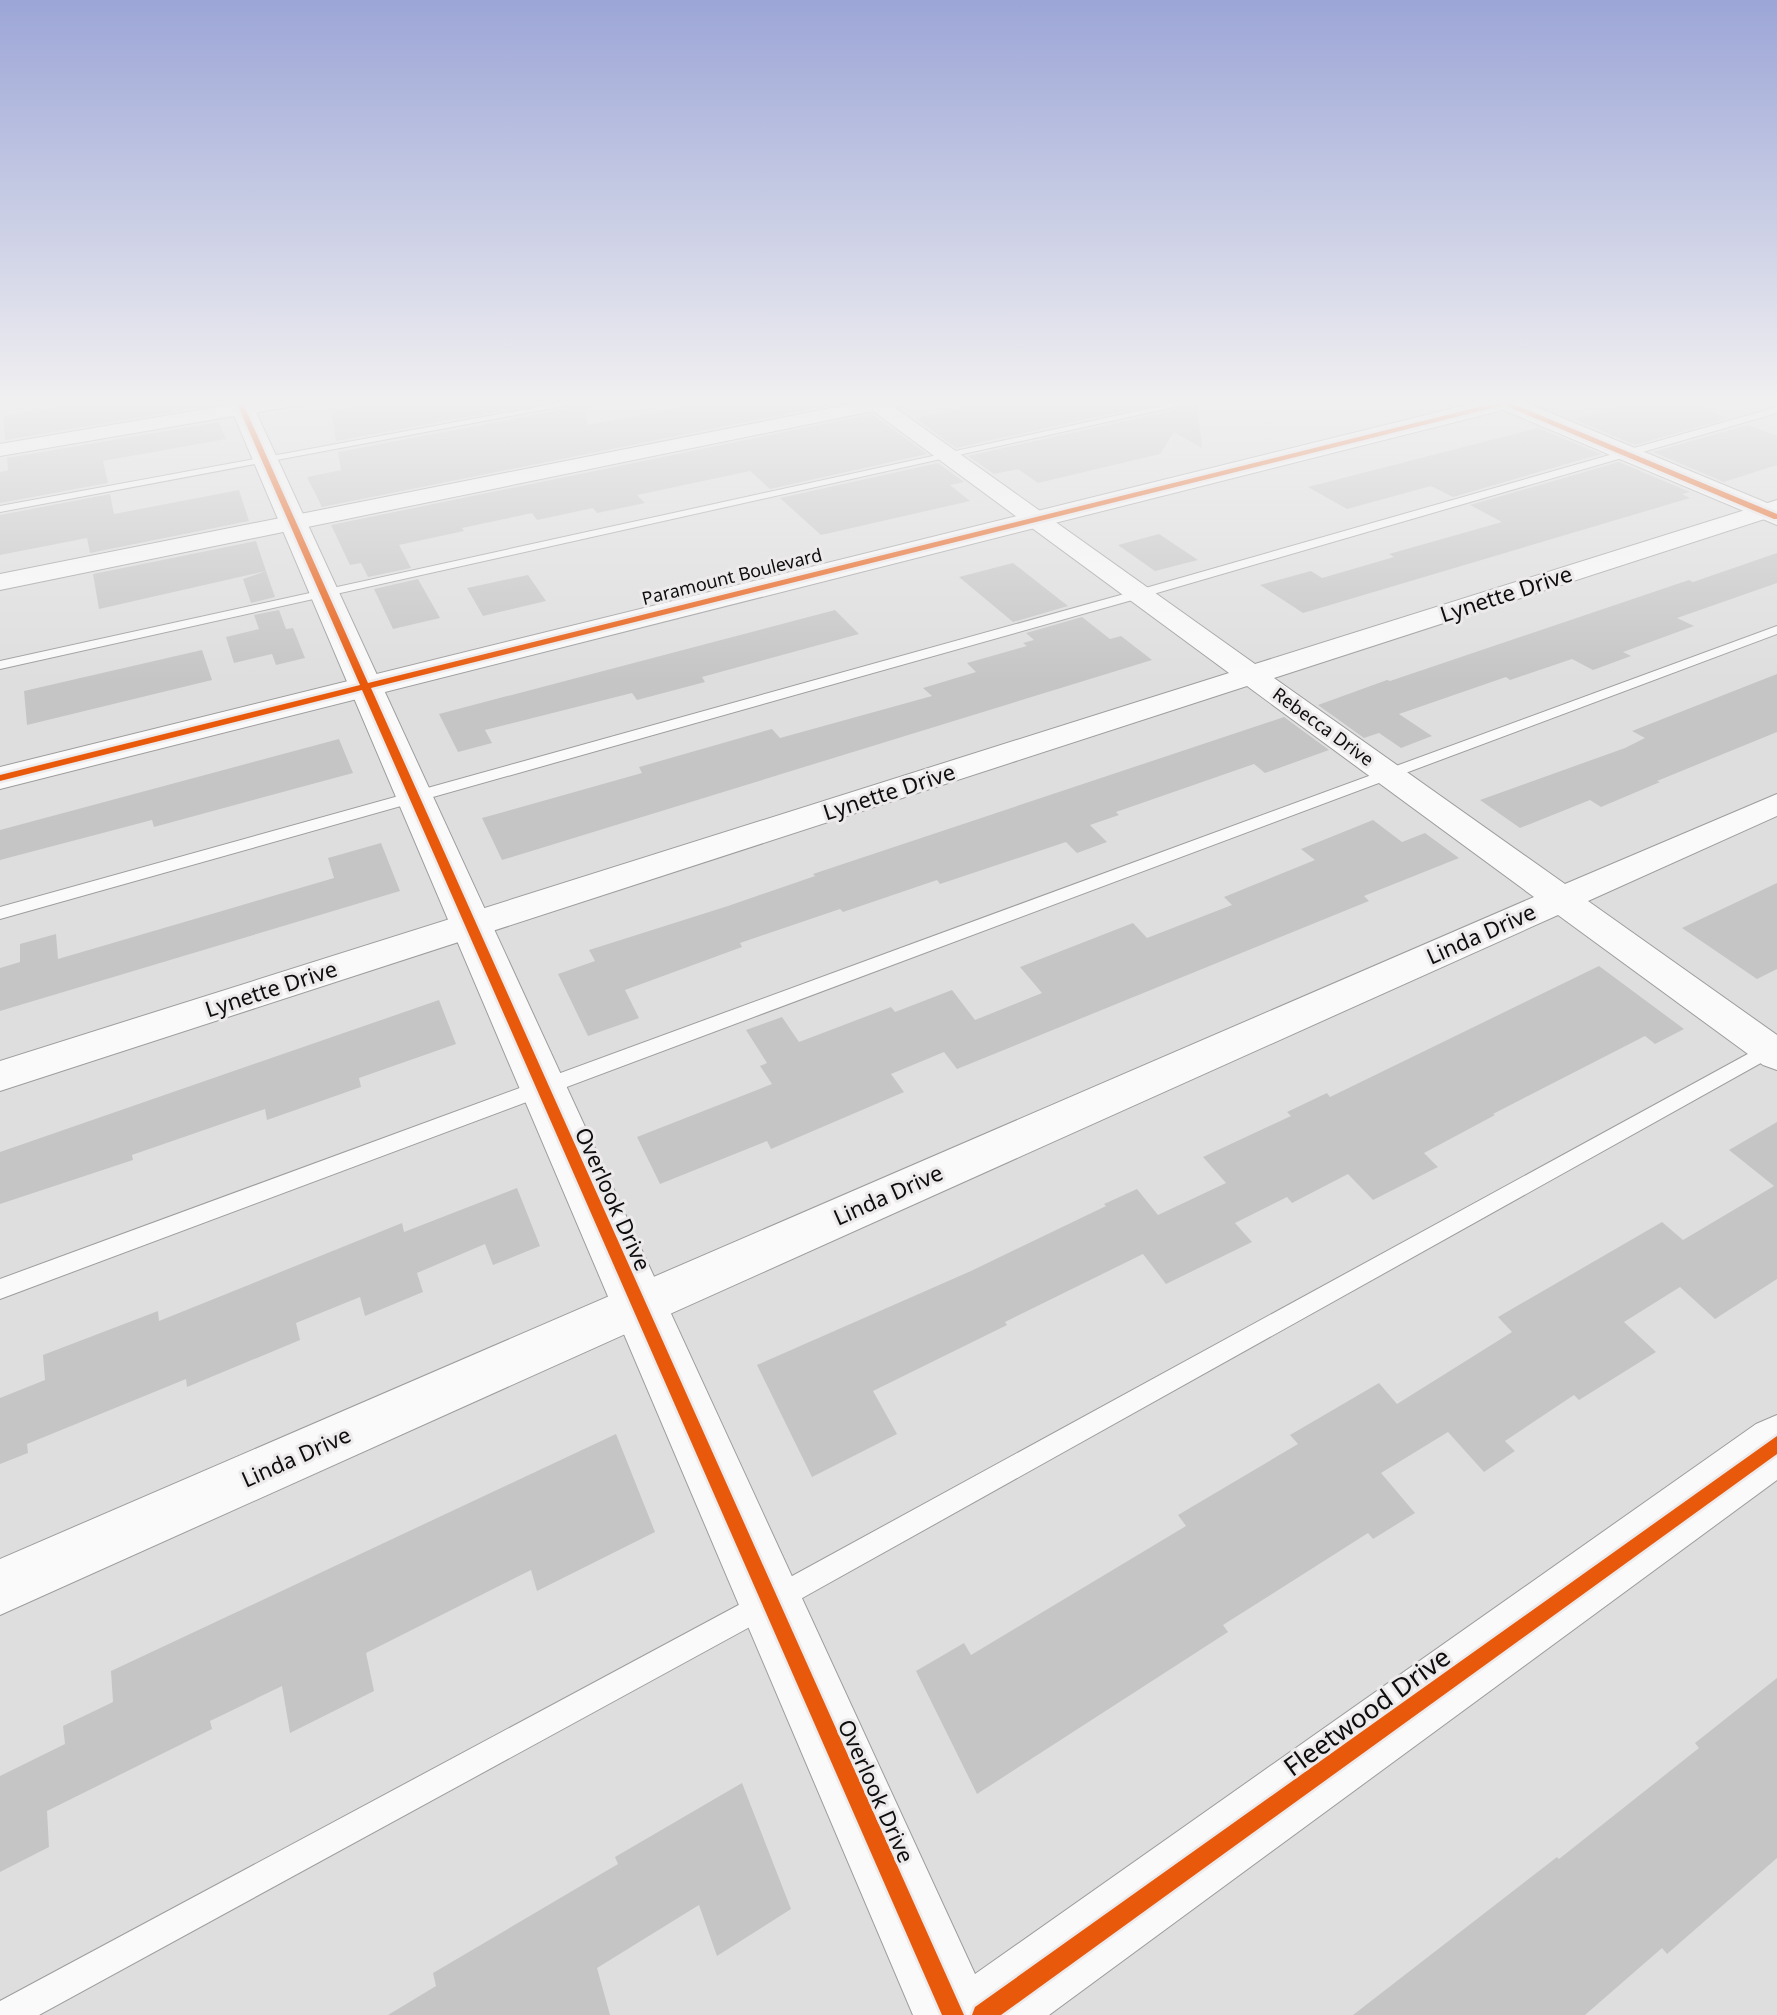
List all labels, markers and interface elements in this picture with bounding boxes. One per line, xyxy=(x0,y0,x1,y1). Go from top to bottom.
street label: Paramount Boulevard xyxy=(639,542,824,610)
street label: Lynette Drive xyxy=(1436,558,1576,629)
street label: Rebecca Drive xyxy=(1268,681,1379,771)
street label: Lynette Drive xyxy=(819,756,959,827)
street label: Linda Drive xyxy=(1421,896,1540,971)
street label: Lynette Drive xyxy=(201,953,341,1024)
street label: Overlook Drive xyxy=(569,1122,659,1275)
street label: Linda Drive xyxy=(828,1157,947,1232)
street label: Linda Drive xyxy=(236,1419,355,1494)
street label: Fleetwood Drive xyxy=(1276,1638,1457,1784)
street label: Overlook Drive xyxy=(832,1714,922,1867)

